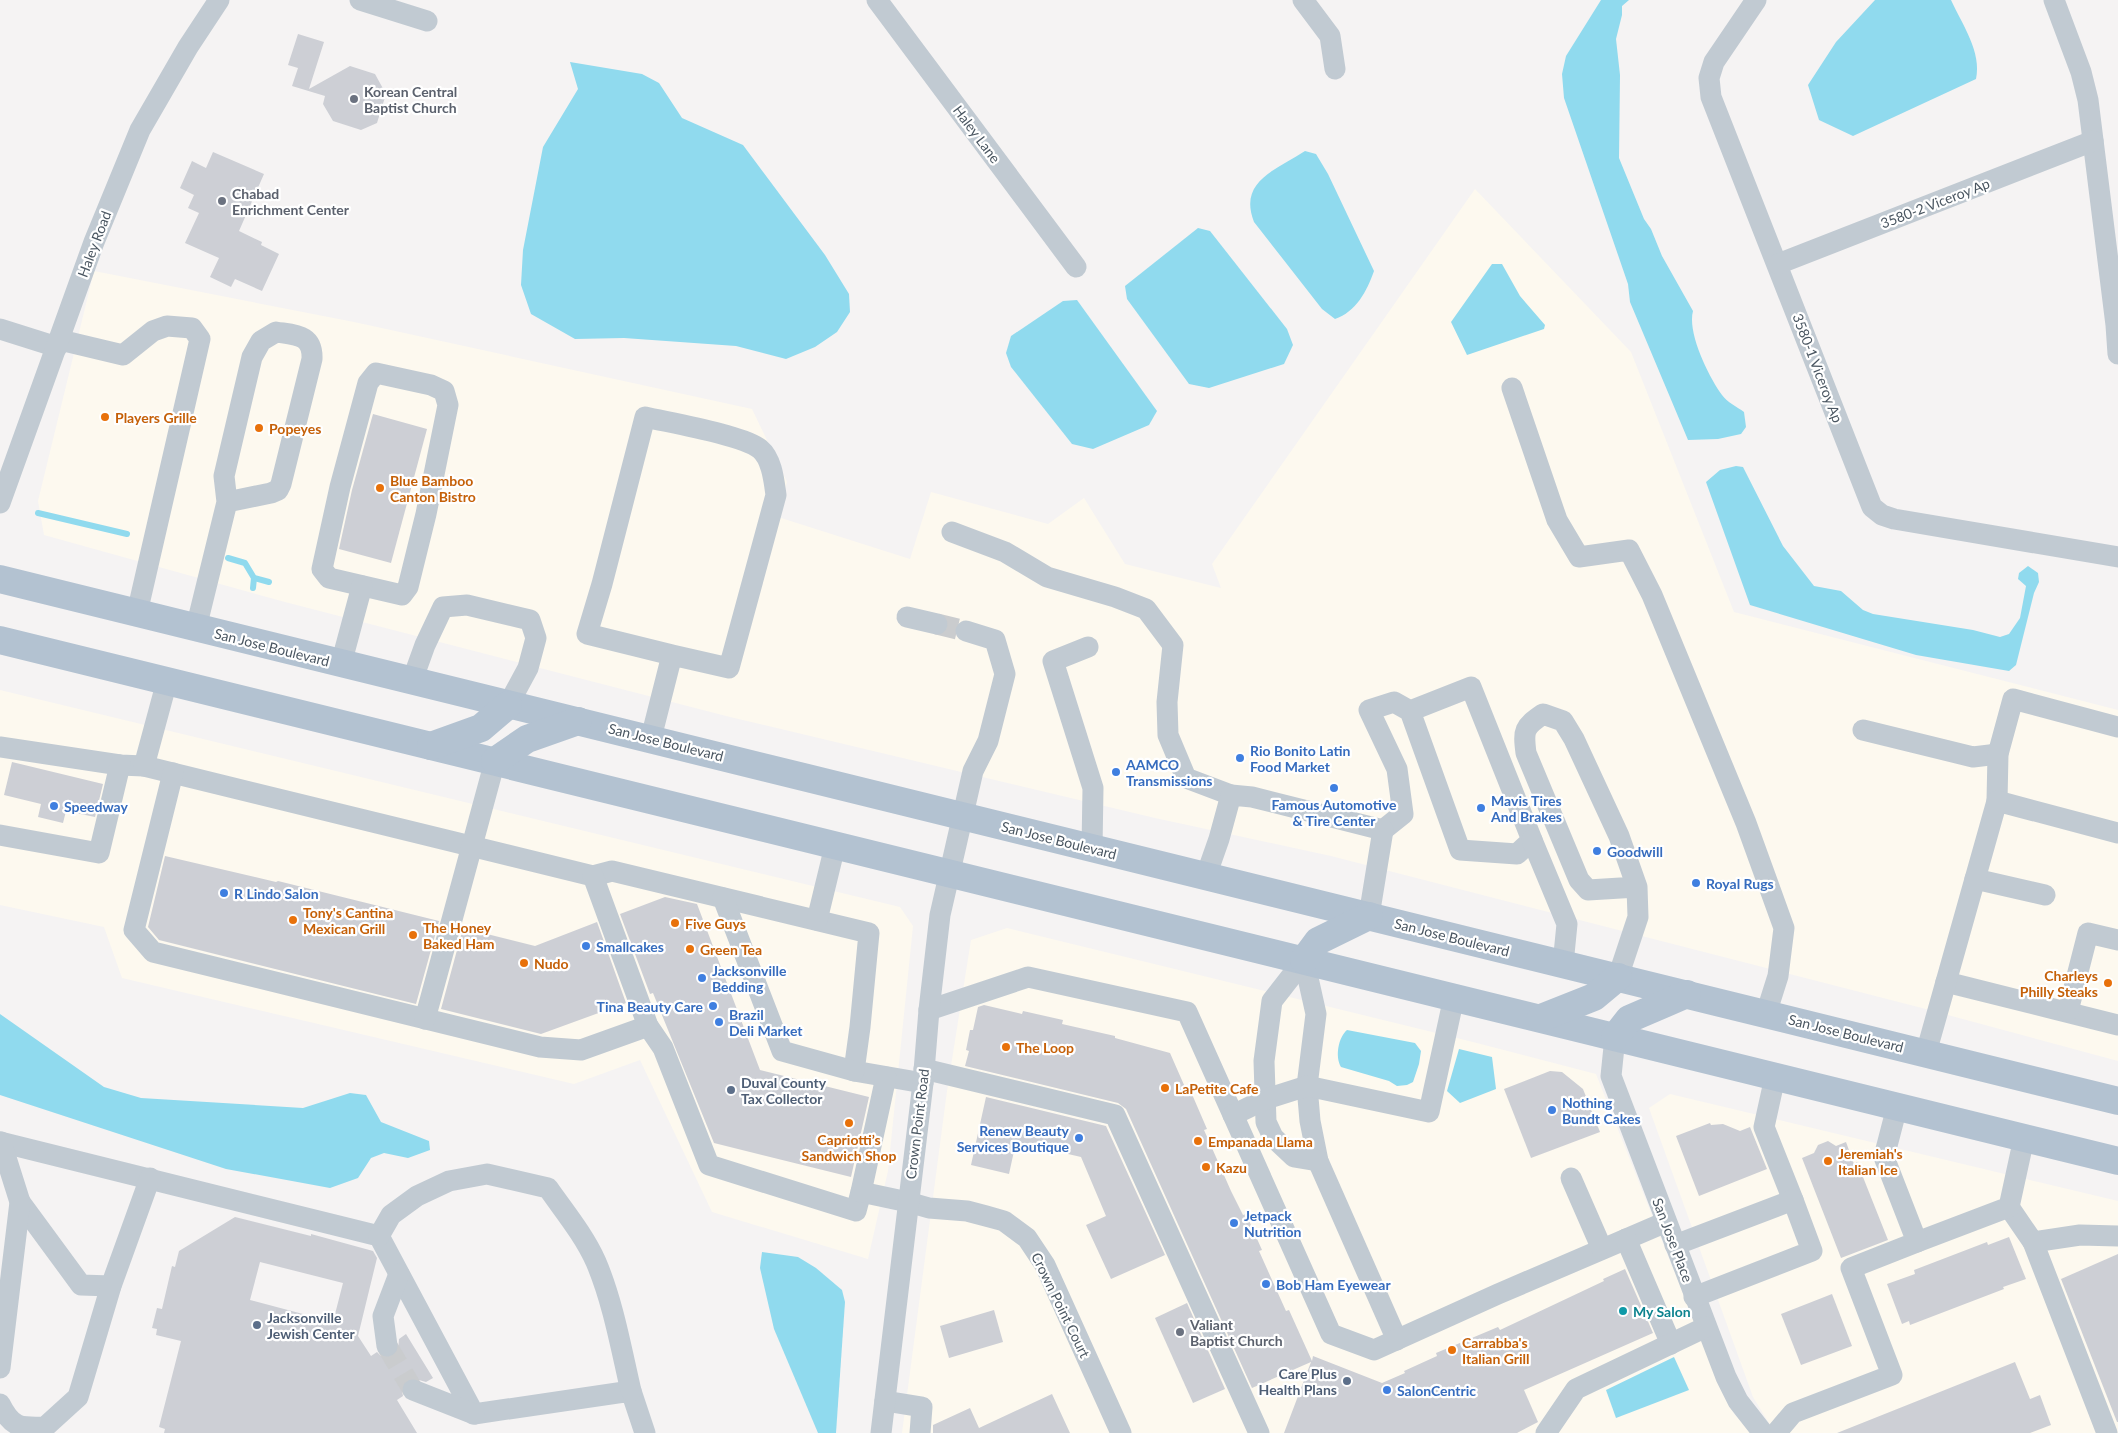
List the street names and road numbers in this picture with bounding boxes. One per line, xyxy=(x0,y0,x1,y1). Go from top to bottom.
street label: Haley Lane xyxy=(950,102,1004,166)
street label: 3580-2 Viceroy Ap xyxy=(1878,174,1992,232)
street label: Haley Road xyxy=(74,209,114,279)
street label: 3580-1 Viceroy Ap xyxy=(1789,311,1847,425)
street label: San Jose Boulevard xyxy=(213,624,331,670)
street label: San Jose Boulevard xyxy=(607,719,725,765)
street label: San Jose Boulevard xyxy=(1000,817,1118,863)
street label: San Jose Boulevard xyxy=(1393,914,1511,960)
street label: San Jose Boulevard xyxy=(1787,1010,1905,1056)
street label: Crown Point Road xyxy=(902,1068,932,1180)
street label: San Jose Place xyxy=(1649,1196,1697,1284)
street label: Crown Point Court xyxy=(1028,1250,1094,1360)

